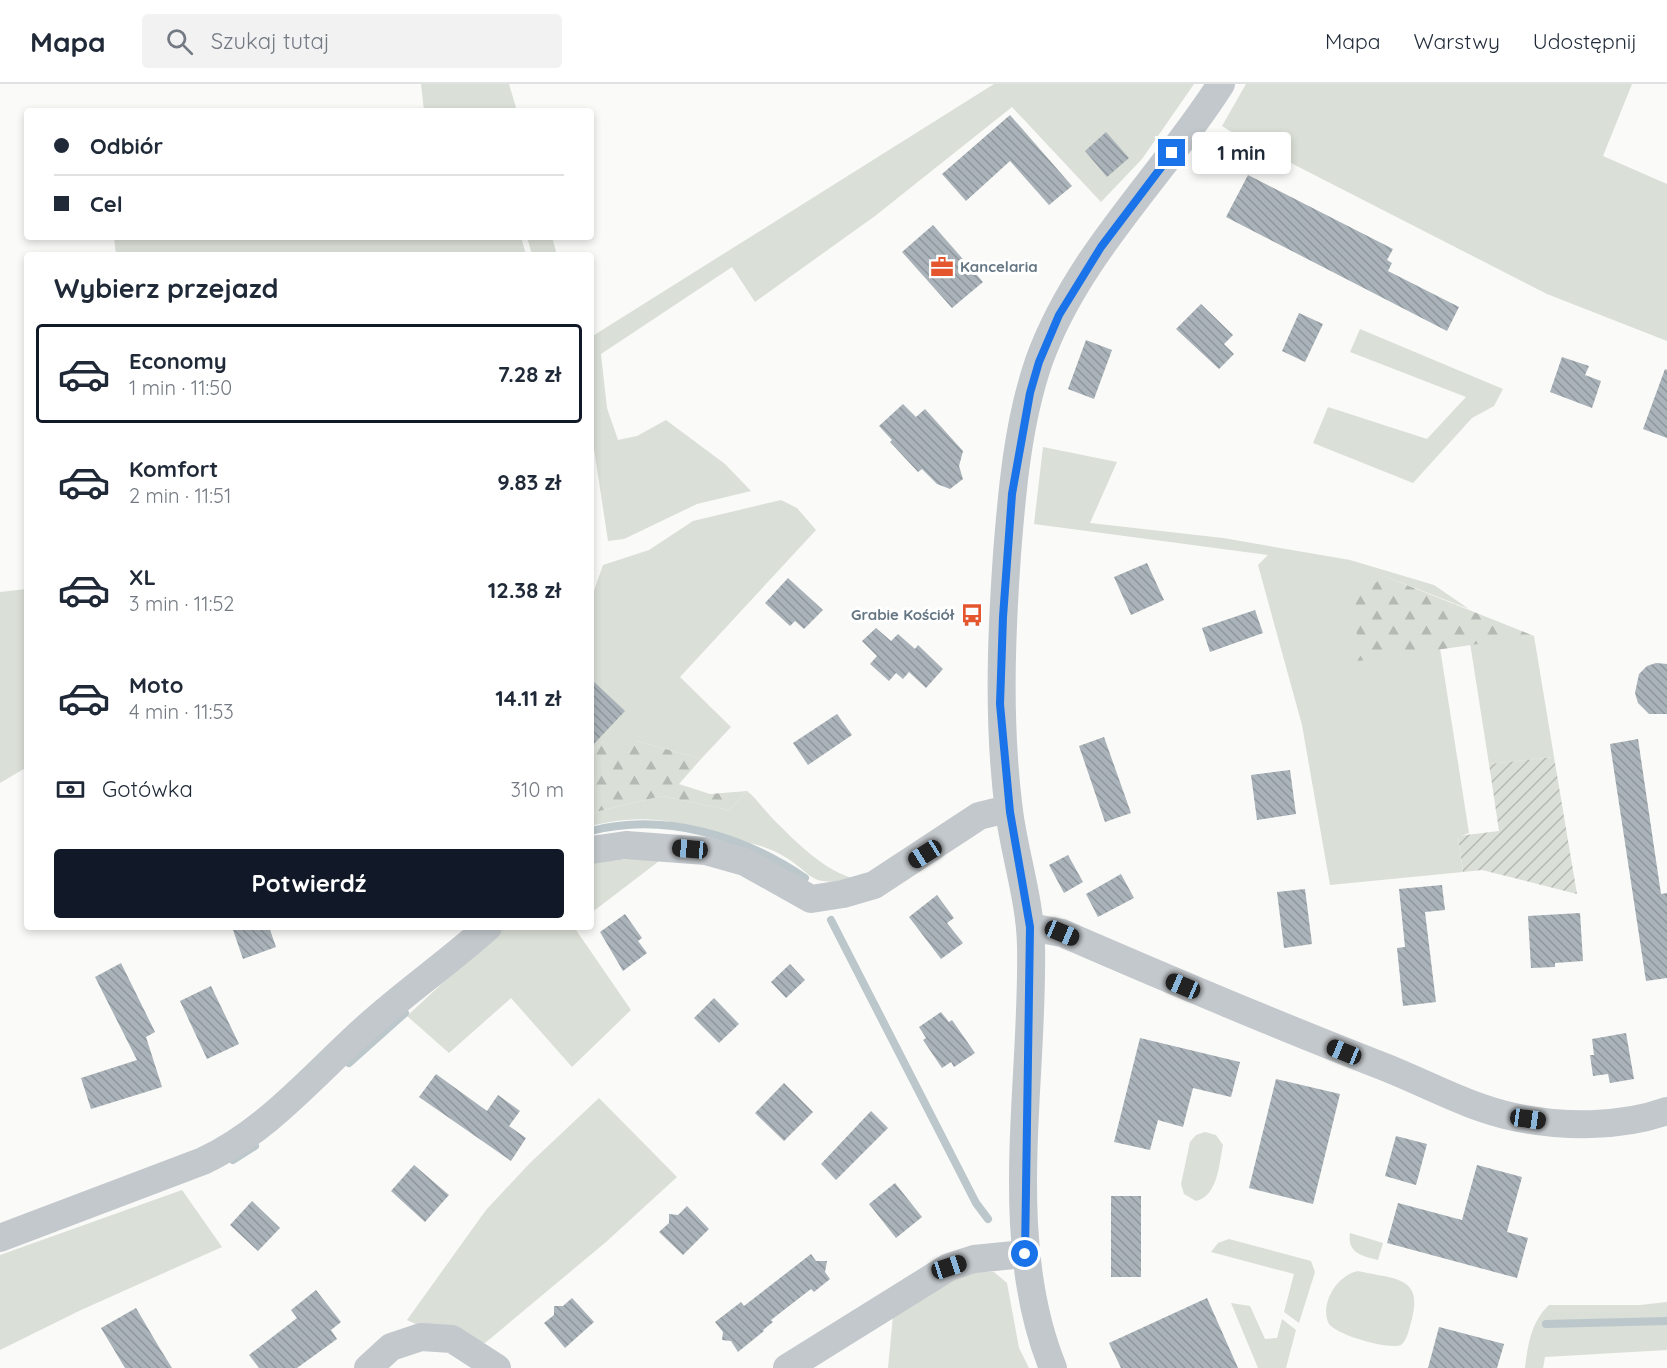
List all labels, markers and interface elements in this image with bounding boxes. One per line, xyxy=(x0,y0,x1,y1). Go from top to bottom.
search box xyxy=(142,14,562,68)
text: Mapa xyxy=(30,24,106,59)
icon: search xyxy=(163,25,196,58)
text: Szukaj tutaj xyxy=(211,27,330,55)
text: Mapa xyxy=(1325,28,1380,54)
text: Warstwy xyxy=(1413,28,1500,54)
text: Udostępnij xyxy=(1533,28,1637,54)
text: Odbiór xyxy=(90,132,163,160)
callout: 1 min xyxy=(1193,132,1292,174)
route end xyxy=(1158,139,1185,166)
text: 1 min xyxy=(1217,140,1266,165)
text: Cel xyxy=(90,190,123,218)
office icon: Kancelaria xyxy=(929,254,955,280)
place label: Kancelaria xyxy=(960,257,1038,276)
text: Wybierz przejazd xyxy=(54,271,278,305)
icon: car xyxy=(57,347,111,401)
text: Economy xyxy=(129,347,227,375)
text: 7.28 zł xyxy=(498,360,561,388)
text: 1 min · 11:50 xyxy=(129,375,232,400)
icon: car xyxy=(57,455,111,509)
text: Komfort xyxy=(129,455,218,483)
text: 9.83 zł xyxy=(497,468,561,496)
text: 2 min · 11:51 xyxy=(129,483,231,508)
icon: car xyxy=(57,563,111,617)
text: XL xyxy=(129,563,156,591)
text: 12.38 zł xyxy=(488,576,561,604)
text: 3 min · 11:52 xyxy=(129,591,234,616)
bus stop icon: Grabie Kościół xyxy=(959,602,985,628)
place label: Grabie Kościół xyxy=(851,605,955,624)
icon: car xyxy=(57,671,111,725)
text: Moto xyxy=(129,671,183,699)
text: 14.11 zł xyxy=(495,684,561,712)
text: 4 min · 11:53 xyxy=(129,699,234,724)
icon: cash xyxy=(54,773,87,806)
text: Gotówka xyxy=(102,775,193,803)
text: 310 m xyxy=(511,777,564,802)
car xyxy=(905,837,945,871)
car xyxy=(671,838,709,860)
button: Potwierdź xyxy=(54,849,564,918)
car xyxy=(1042,918,1082,948)
car xyxy=(1163,971,1203,1001)
car xyxy=(1324,1037,1364,1067)
car xyxy=(1509,1108,1547,1130)
route start xyxy=(1011,1240,1038,1267)
car xyxy=(929,1253,969,1281)

